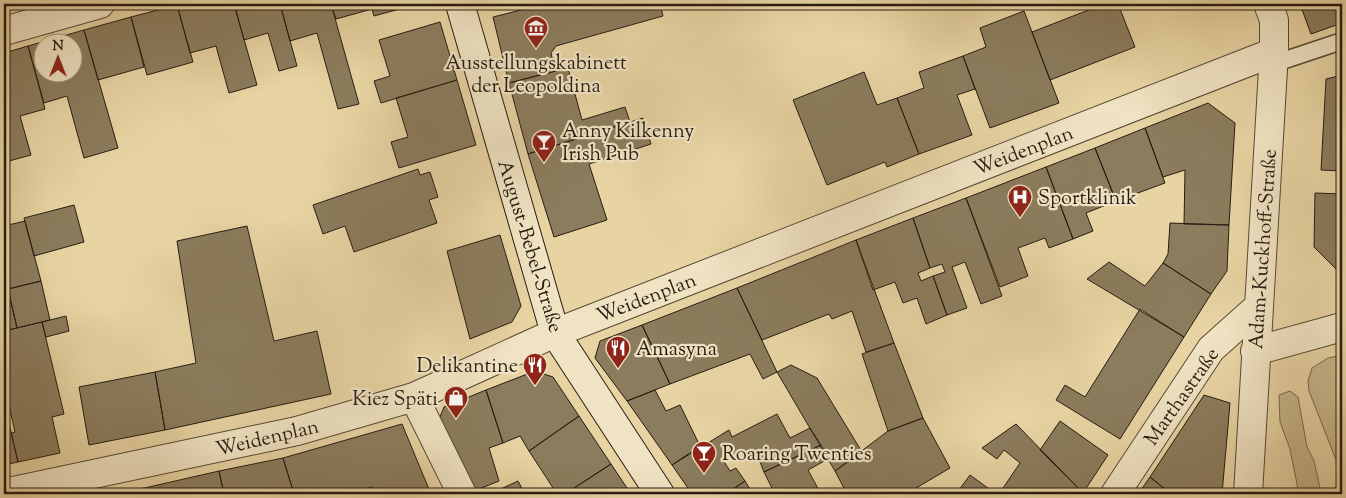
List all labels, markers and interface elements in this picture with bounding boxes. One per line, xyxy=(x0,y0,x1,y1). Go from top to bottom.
museum icon: Ausstellungskabinett der Leopoldina xyxy=(523,15,549,49)
north arrow xyxy=(32,32,82,82)
text: N xyxy=(52,37,64,57)
place label: Ausstellungskabinett der Leopoldina xyxy=(445,50,627,102)
place label: Anny Kilkenny Irish Pub xyxy=(562,118,694,170)
street label: Weidenplan xyxy=(970,120,1078,185)
bar icon: Anny Kilkenny Irish Pub xyxy=(531,129,557,163)
street label: Adam-Kuckhoff-Straße xyxy=(1243,148,1286,350)
street label: August-Bebel-Straße xyxy=(489,157,569,337)
hospital icon: Sportklinik xyxy=(1007,184,1033,218)
place label: Sportklinik xyxy=(1038,185,1137,214)
street label: Weidenplan xyxy=(593,267,701,332)
restaurant icon: Amasyna xyxy=(605,335,631,369)
place label: Amasyna xyxy=(636,336,717,365)
street label: Marthastraße xyxy=(1139,342,1228,452)
restaurant icon: Delikantine xyxy=(522,352,548,386)
place label: Delikantine xyxy=(416,353,518,382)
shop icon: Kiez Späti xyxy=(443,385,469,419)
place label: Kiez Späti xyxy=(352,386,438,415)
street label: Weidenplan xyxy=(213,413,322,465)
bar icon: Roaring Twenties xyxy=(691,440,717,474)
place label: Roaring Twenties xyxy=(722,441,872,470)

